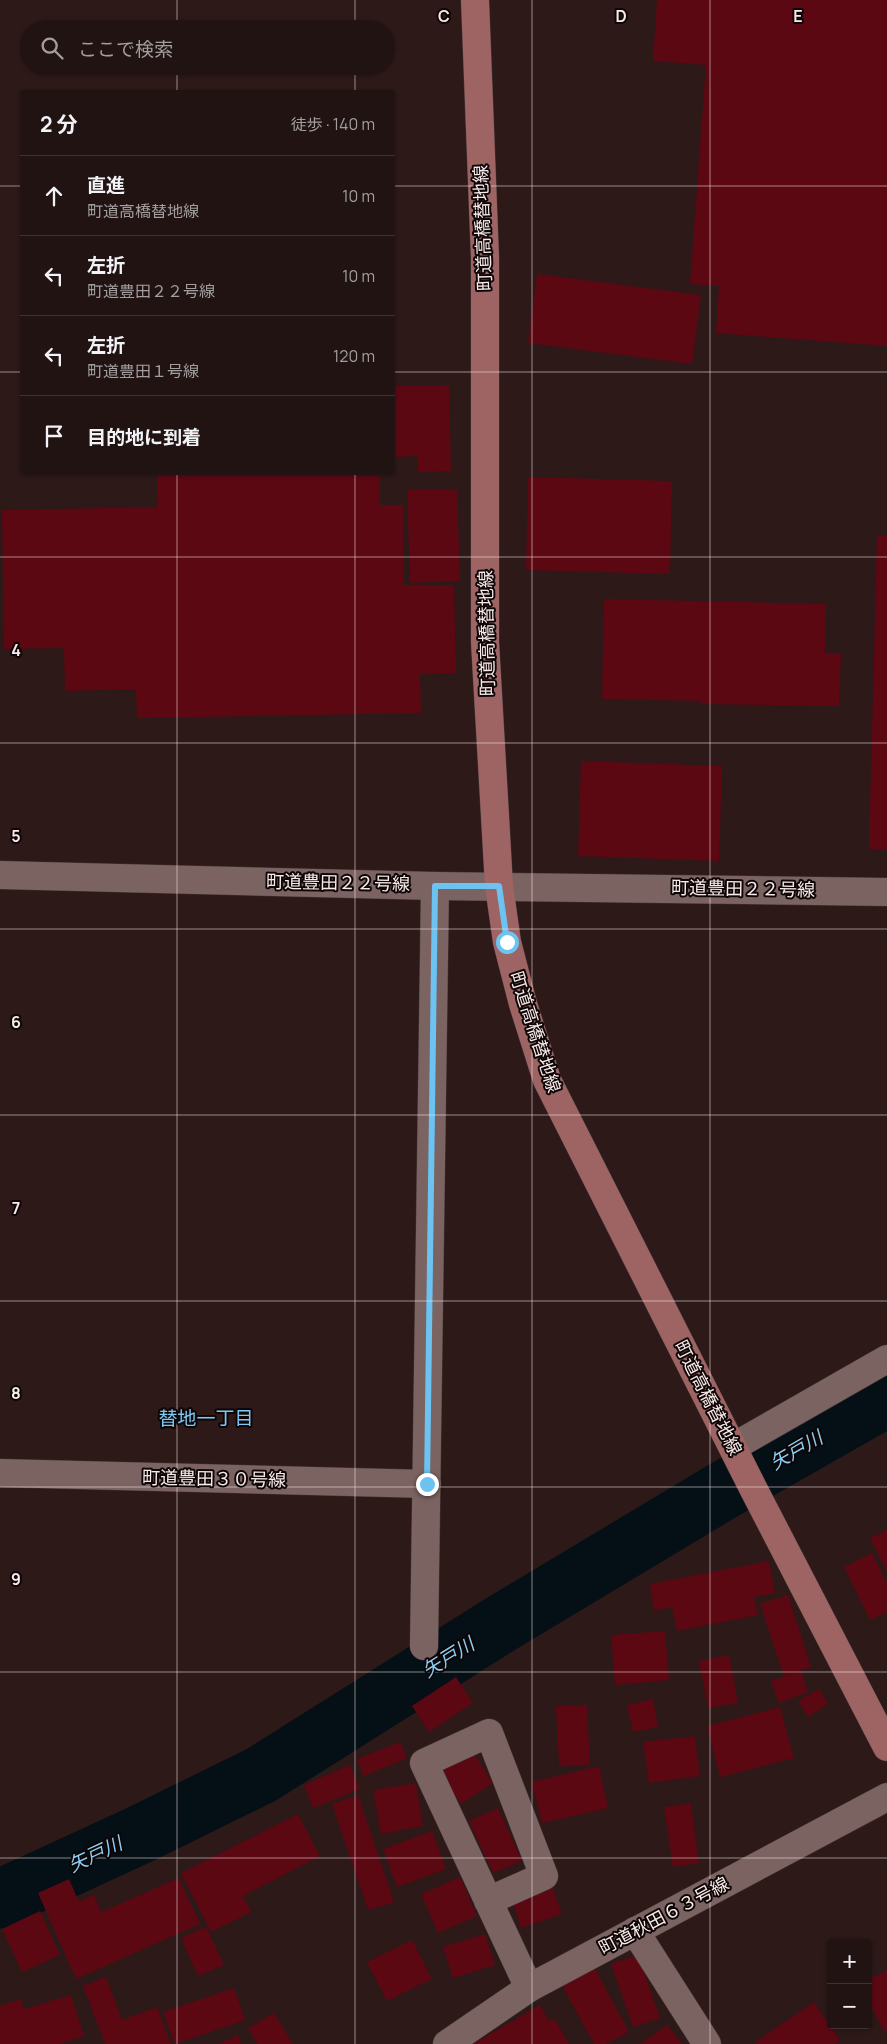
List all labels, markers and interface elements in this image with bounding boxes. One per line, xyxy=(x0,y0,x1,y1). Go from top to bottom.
text: C xyxy=(438,5,450,27)
text: D xyxy=(615,5,627,27)
text: E xyxy=(793,5,803,27)
search box xyxy=(20,20,395,75)
icon: search xyxy=(38,34,66,62)
text: ここで検索 xyxy=(78,36,173,62)
text: 2 分 xyxy=(40,110,78,138)
text: 徒歩 · 140 m xyxy=(291,113,375,135)
street label: 町道高橋替地線 xyxy=(468,165,496,291)
text: 直進 xyxy=(87,172,125,198)
icon: ahead xyxy=(40,182,68,210)
text: 10 m xyxy=(342,185,375,207)
text: 町道高橋替地線 xyxy=(87,200,199,222)
text: 左折 xyxy=(87,252,125,278)
icon: left xyxy=(40,262,68,290)
text: 10 m xyxy=(342,265,375,287)
text: 町道豊田２２号線 xyxy=(87,280,215,302)
text: 左折 xyxy=(87,332,125,358)
icon: left xyxy=(40,342,68,370)
text: 120 m xyxy=(333,345,375,367)
text: 町道豊田１号線 xyxy=(87,360,199,382)
icon: arrive xyxy=(40,422,68,450)
text: 目的地に到着 xyxy=(87,424,201,450)
street label: 町道高橋替地線 xyxy=(473,570,499,696)
text: 4 xyxy=(11,639,21,661)
text: 5 xyxy=(11,825,21,847)
street label: 町道豊田２２号線 xyxy=(266,869,410,895)
street label: 町道豊田２２号線 xyxy=(671,875,815,901)
route start xyxy=(496,931,519,954)
street label: 町道高橋替地線 xyxy=(505,968,567,1095)
text: 6 xyxy=(11,1011,21,1033)
text: 7 xyxy=(12,1197,20,1219)
street label: 町道高橋替地線 xyxy=(670,1336,748,1459)
text: 8 xyxy=(11,1382,21,1404)
district label: 替地一丁目 xyxy=(158,1405,254,1431)
water label: 矢戸川 xyxy=(765,1423,829,1476)
street label: 町道豊田３０号線 xyxy=(142,1465,286,1491)
route end xyxy=(416,1473,439,1496)
text: 9 xyxy=(11,1568,21,1590)
water label: 矢戸川 xyxy=(417,1630,481,1683)
water label: 矢戸川 xyxy=(64,1829,128,1878)
street label: 町道秋田６３号線 xyxy=(594,1871,733,1960)
map controls xyxy=(827,1939,872,2029)
button: + xyxy=(827,1939,872,1984)
button: − xyxy=(827,1984,872,2029)

